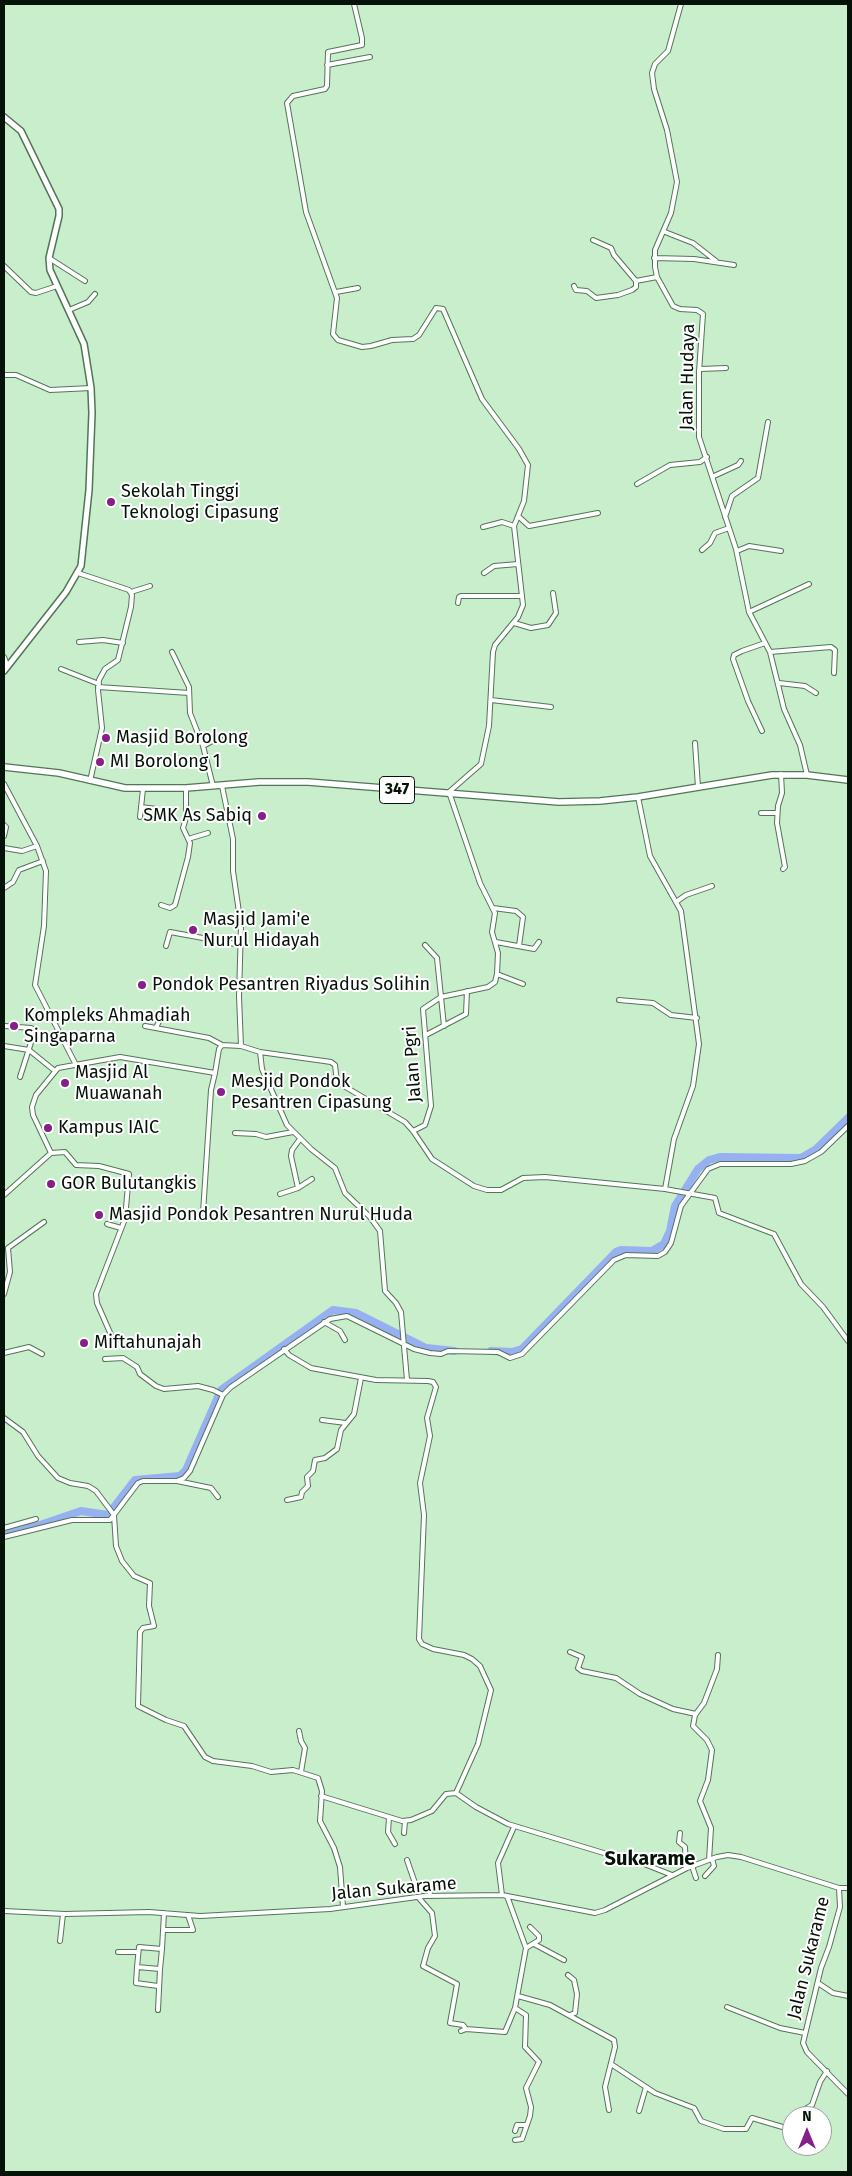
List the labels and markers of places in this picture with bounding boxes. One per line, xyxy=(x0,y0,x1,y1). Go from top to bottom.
place label: Sekolah Tinggi Teknologi Cipasung xyxy=(121,481,278,524)
marker: Sekolah Tinggi Teknologi Cipasung xyxy=(105,496,117,508)
place label: Masjid Borolong xyxy=(116,727,248,749)
marker: Masjid Borolong xyxy=(100,732,112,744)
place label: MI Borolong 1 xyxy=(110,751,221,773)
marker: MI Borolong 1 xyxy=(94,756,106,768)
place label: SMK As Sabiq xyxy=(143,805,252,827)
marker: SMK As Sabiq xyxy=(256,810,268,822)
place label: Masjid Jami'e Nurul Hidayah xyxy=(203,909,320,952)
marker: Masjid Jami'e Nurul Hidayah xyxy=(187,924,199,936)
place label: Pondok Pesantren Riyadus Solihin xyxy=(152,974,430,996)
marker: Pondok Pesantren Riyadus Solihin xyxy=(136,979,148,991)
place label: Kompleks Ahmadiah Singaparna xyxy=(24,1005,191,1048)
marker: Kompleks Ahmadiah Singaparna xyxy=(8,1020,20,1032)
place label: Masjid Al Muawanah xyxy=(75,1062,163,1104)
place label: Mesjid Pondok Pesantren Cipasung xyxy=(231,1071,391,1114)
marker: Masjid Al Muawanah xyxy=(59,1077,71,1089)
marker: Mesjid Pondok Pesantren Cipasung xyxy=(215,1086,227,1098)
place label: Kampus IAIC xyxy=(58,1117,159,1139)
marker: Kampus IAIC xyxy=(42,1122,54,1134)
place label: GOR Bulutangkis xyxy=(61,1173,196,1195)
marker: GOR Bulutangkis xyxy=(45,1178,57,1190)
place label: Masjid Pondok Pesantren Nurul Huda xyxy=(109,1204,413,1226)
marker: Masjid Pondok Pesantren Nurul Huda xyxy=(93,1209,105,1221)
place label: Miftahunajah xyxy=(94,1332,202,1354)
marker: Miftahunajah xyxy=(78,1337,90,1349)

